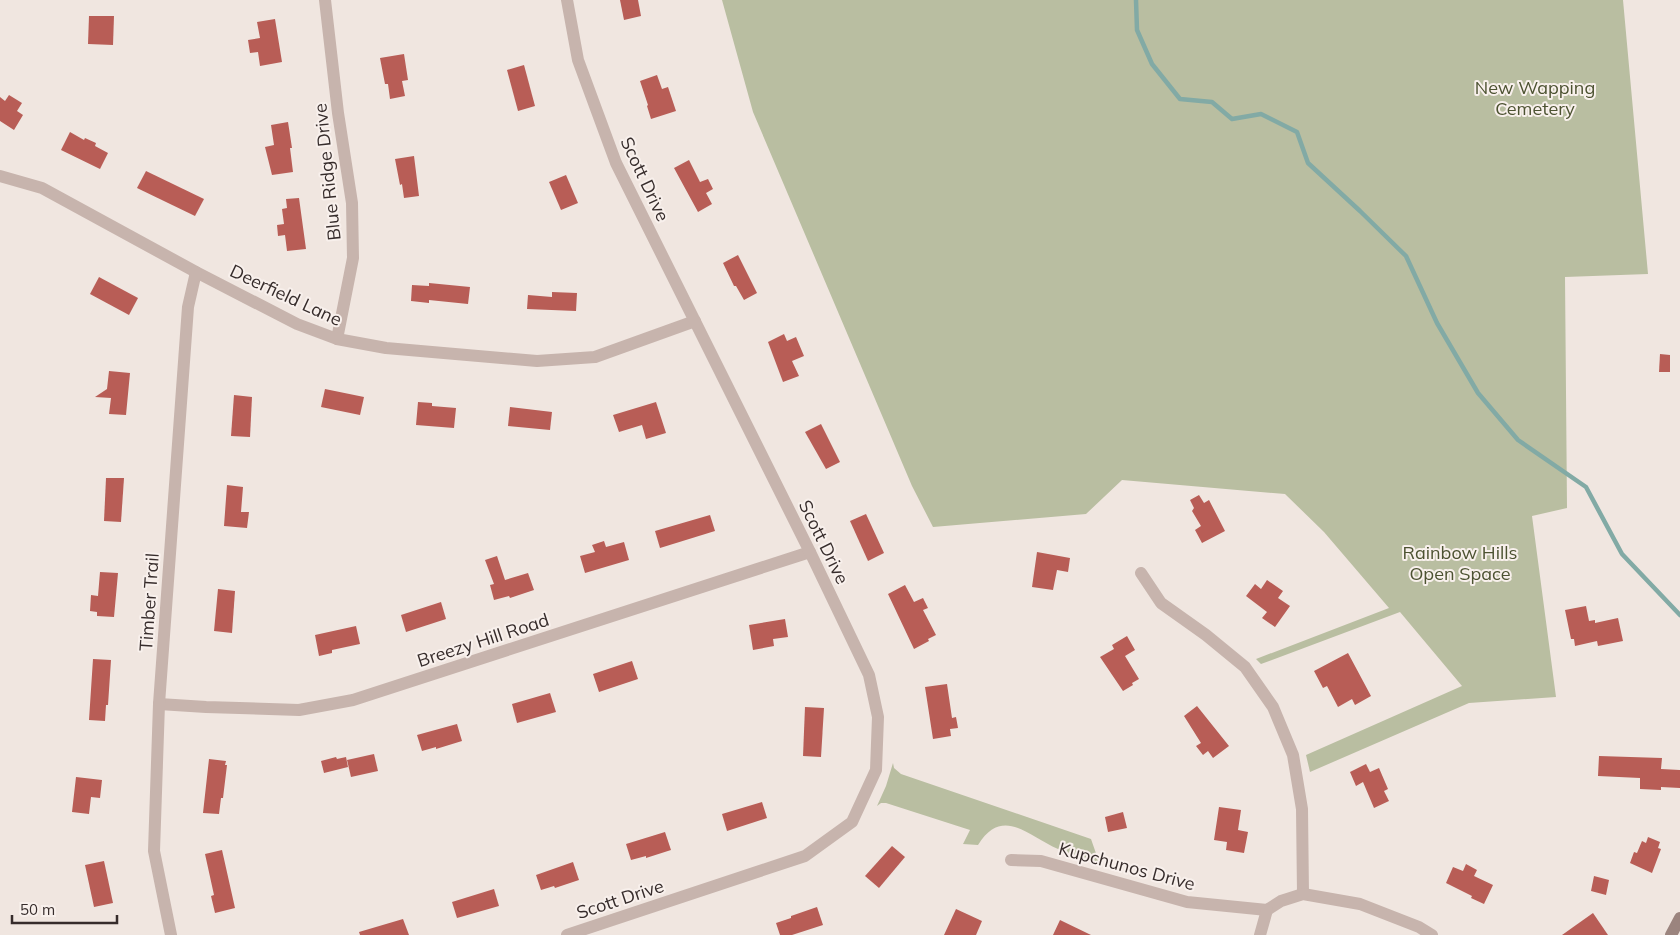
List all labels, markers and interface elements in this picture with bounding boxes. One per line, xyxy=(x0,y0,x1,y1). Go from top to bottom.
park label: New Wapping Cemetery xyxy=(1475,76,1595,120)
street label: Blue Ridge Drive xyxy=(308,102,346,242)
street label: Scott Drive xyxy=(615,133,675,225)
street label: Deerfield Lane xyxy=(226,259,346,331)
street label: Scott Drive xyxy=(794,496,854,588)
park label: Rainbow Hills Open Space xyxy=(1403,541,1518,585)
street label: Timber Trail xyxy=(134,552,164,652)
street label: Breezy Hill Road xyxy=(414,608,552,672)
street label: Kupchunos Drive xyxy=(1056,837,1198,895)
street label: Scott Drive xyxy=(573,874,667,924)
scale bar xyxy=(12,892,118,924)
text: 50 m xyxy=(20,900,55,919)

